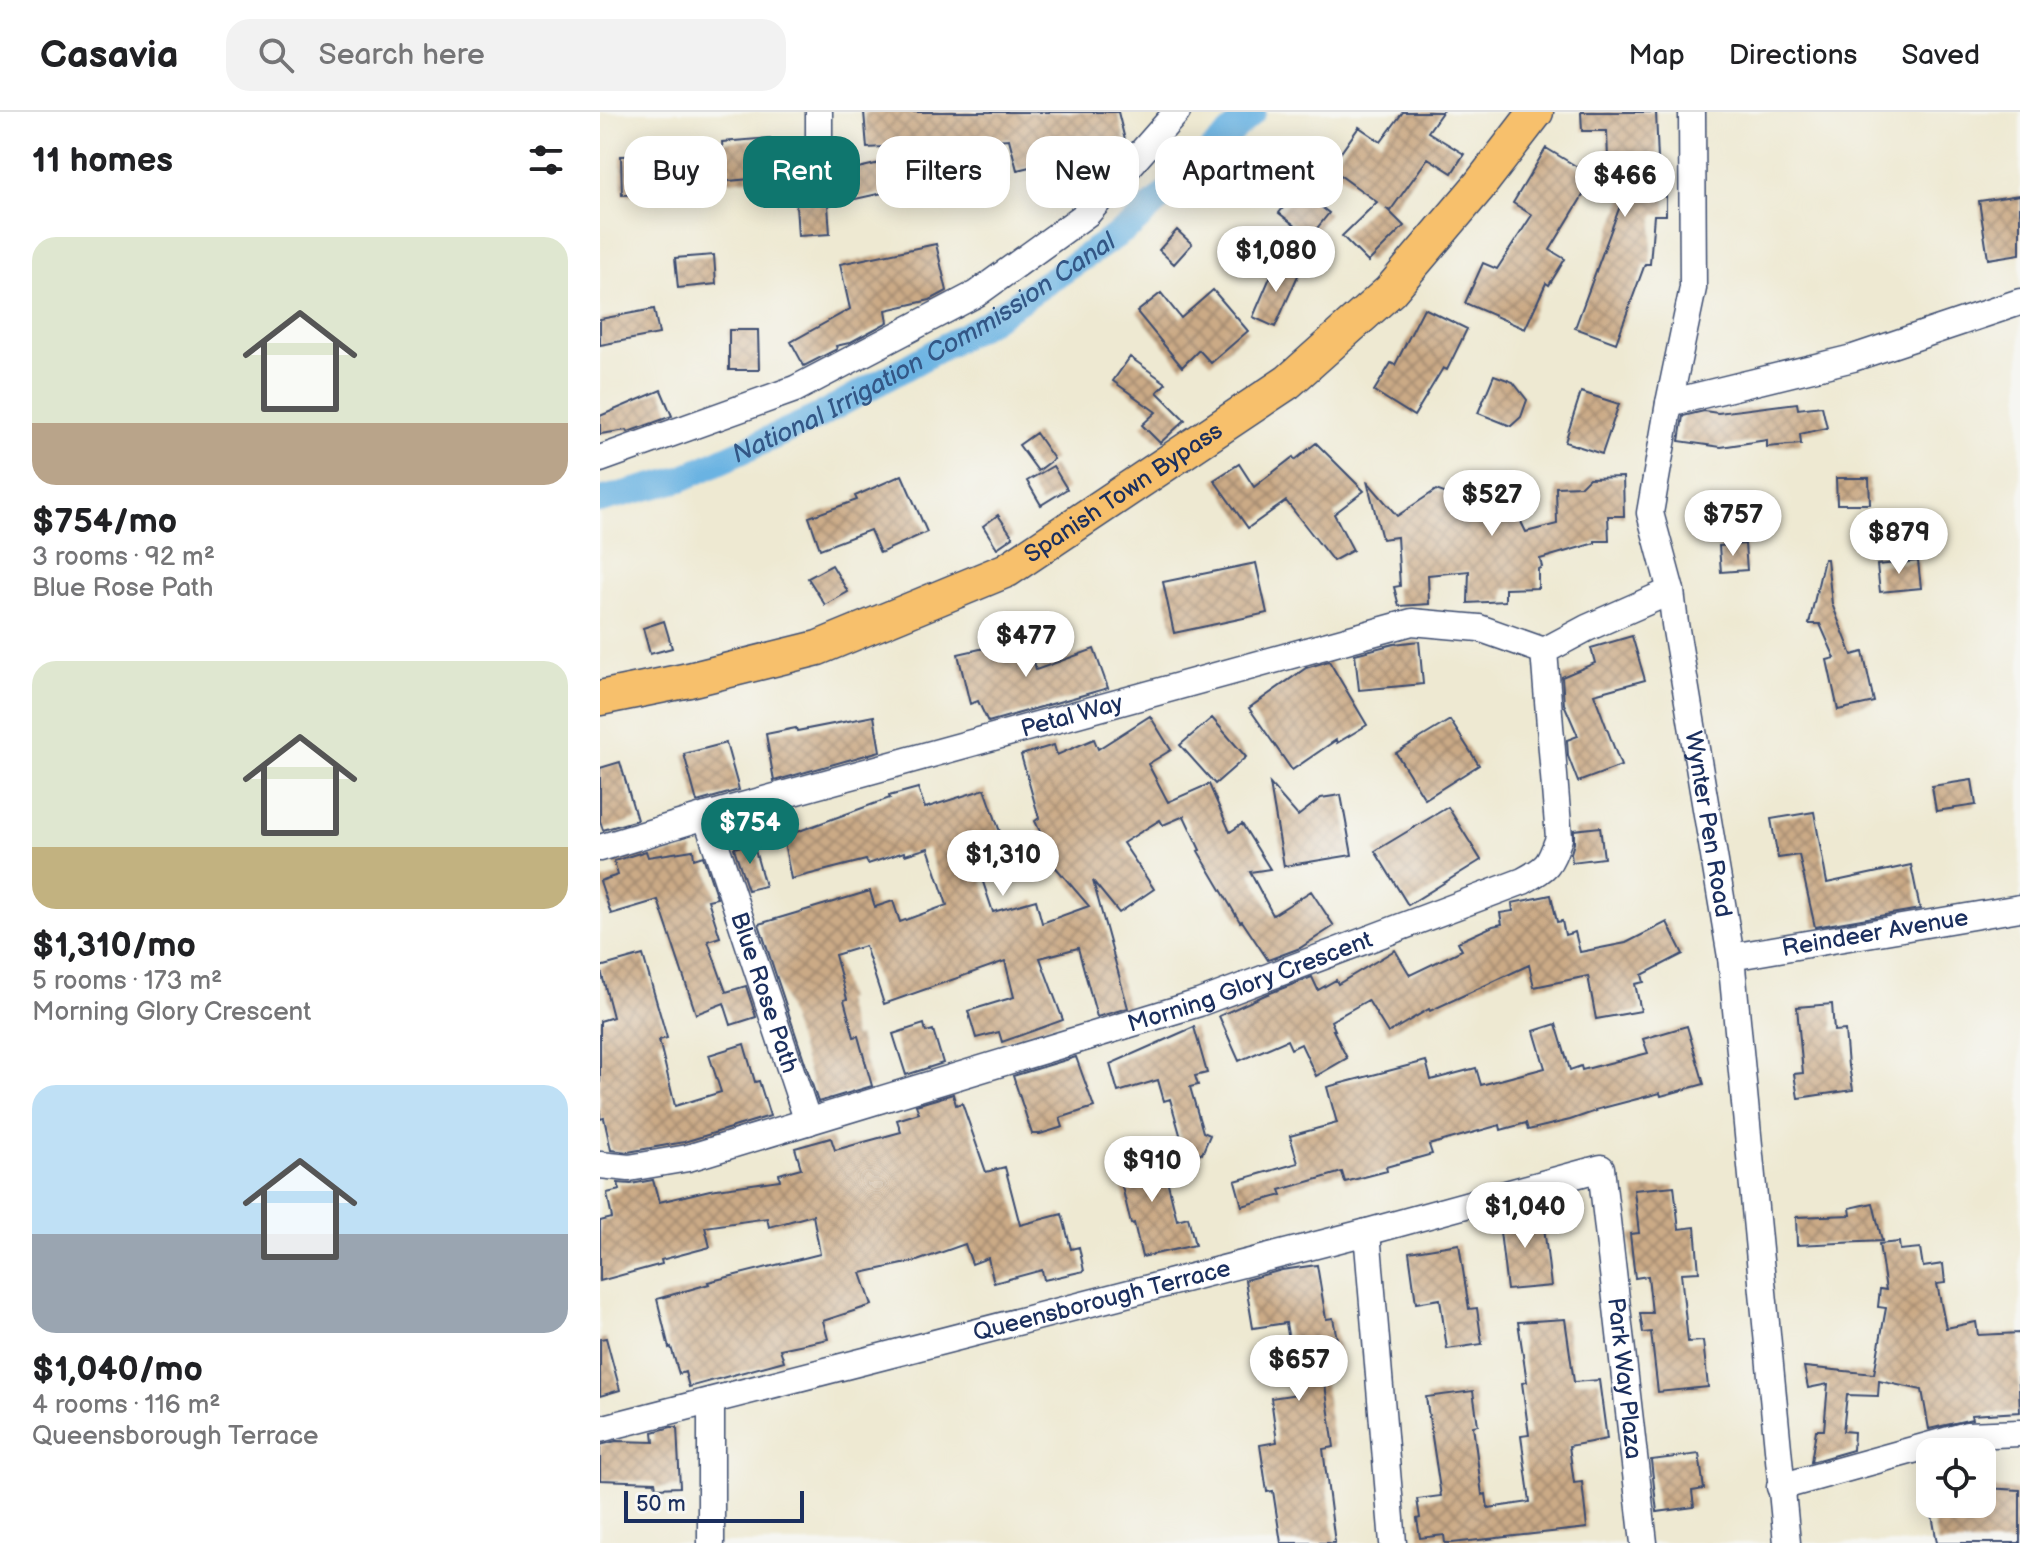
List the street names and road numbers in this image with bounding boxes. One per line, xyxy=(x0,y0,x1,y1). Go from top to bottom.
street label: Spanish Town Bypass xyxy=(1019,416,1228,569)
street label: Petal Way xyxy=(1018,688,1126,744)
street label: Wynter Pen Road xyxy=(1678,729,1738,920)
street label: Reindeer Avenue xyxy=(1780,903,1970,963)
street label: Blue Rose Path xyxy=(724,909,805,1077)
street label: Morning Glory Crescent xyxy=(1124,925,1377,1039)
street label: Queensborough Terrace xyxy=(970,1254,1234,1348)
street label: Park Way Plaza xyxy=(1601,1296,1648,1460)

